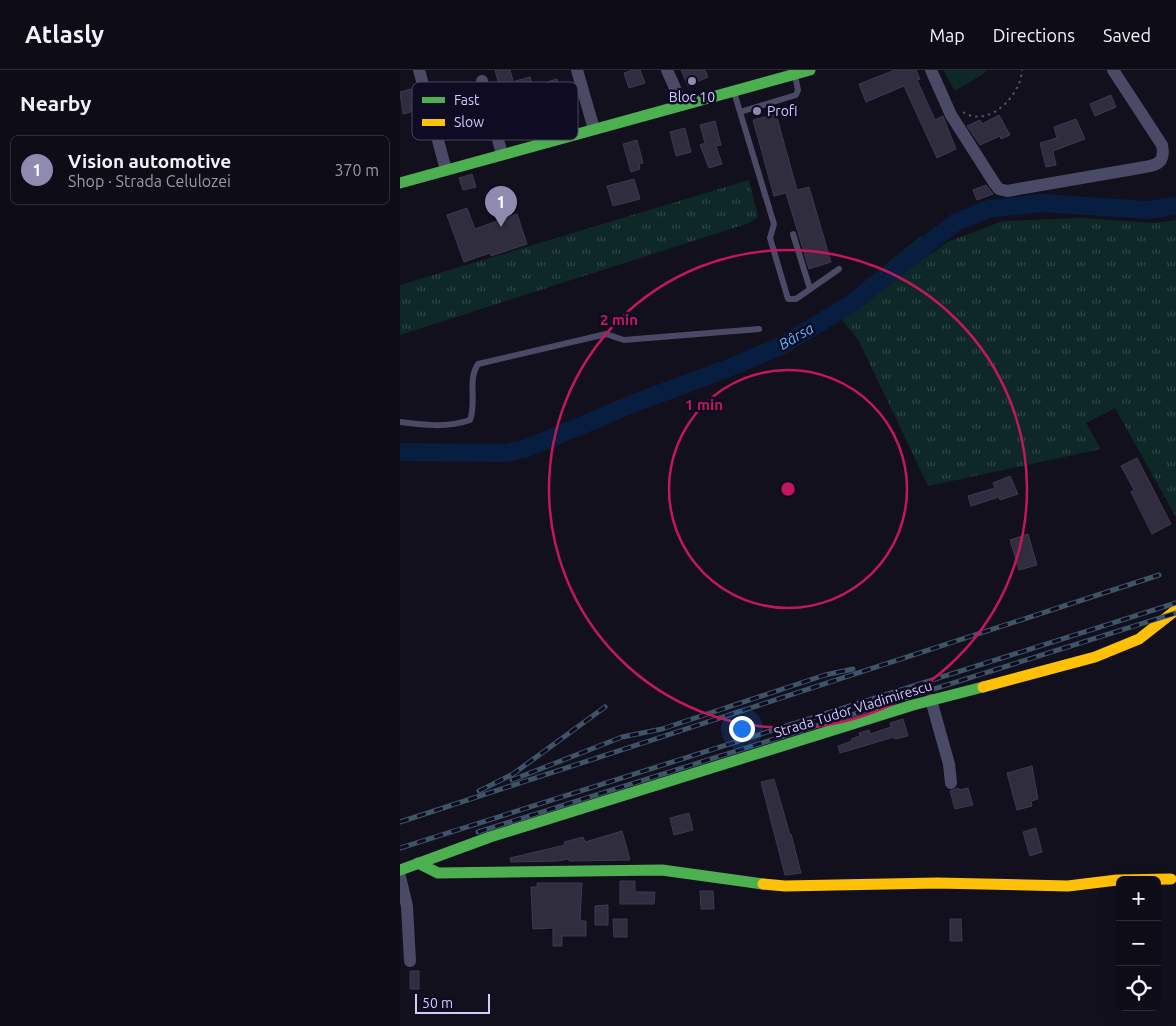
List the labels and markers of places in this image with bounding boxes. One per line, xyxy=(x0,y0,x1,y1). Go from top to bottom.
marker: Bloc 10 xyxy=(686,75,698,87)
place label: Bloc 10 xyxy=(669,89,715,105)
place label: Profi xyxy=(767,103,798,119)
marker: Profi xyxy=(751,105,763,117)
pin: 1 xyxy=(485,186,517,227)
centre of rings xyxy=(779,480,797,498)

